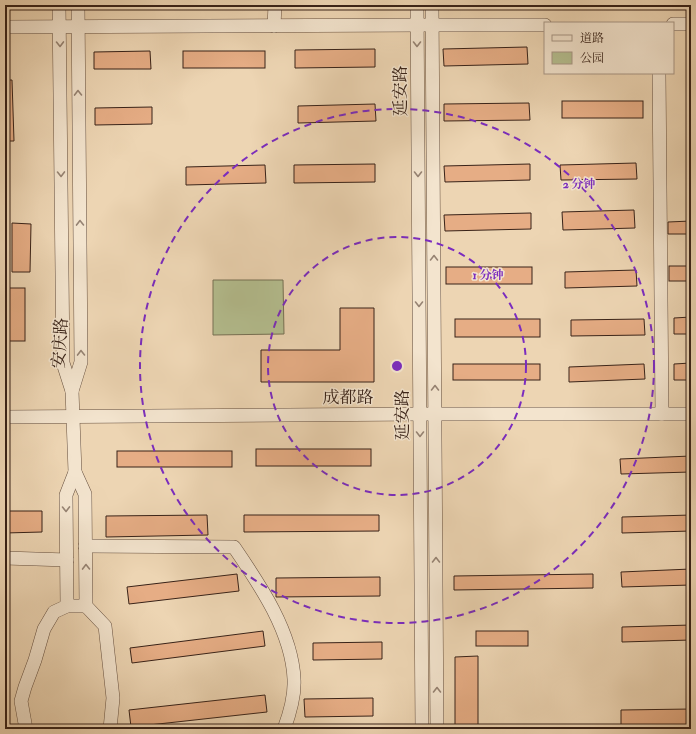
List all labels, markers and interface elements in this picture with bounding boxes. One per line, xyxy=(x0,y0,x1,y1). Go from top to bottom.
legend xyxy=(544,22,674,74)
text: 道路 xyxy=(580,31,604,46)
one-way arrow xyxy=(56,41,64,47)
one-way arrow xyxy=(413,41,422,47)
text: 公园 xyxy=(580,51,604,66)
street label: 延安路 xyxy=(390,66,411,117)
one-way arrow xyxy=(74,90,82,96)
one-way arrow xyxy=(57,171,65,177)
one-way arrow xyxy=(414,171,423,177)
text: 2 分钟 xyxy=(563,177,595,192)
one-way arrow xyxy=(76,220,84,226)
one-way arrow xyxy=(430,255,438,261)
text: 1 分钟 xyxy=(473,268,503,283)
one-way arrow xyxy=(415,301,423,307)
street label: 安庆路 xyxy=(48,317,72,369)
one-way arrow xyxy=(77,350,85,356)
centre of rings xyxy=(390,359,404,373)
one-way arrow xyxy=(431,385,439,391)
street label: 成都路 xyxy=(323,387,374,408)
street label: 延安路 xyxy=(392,390,413,441)
one-way arrow xyxy=(416,431,424,437)
one-way arrow xyxy=(62,506,70,512)
one-way arrow xyxy=(432,557,440,563)
one-way arrow xyxy=(81,564,90,570)
one-way arrow xyxy=(433,687,441,693)

